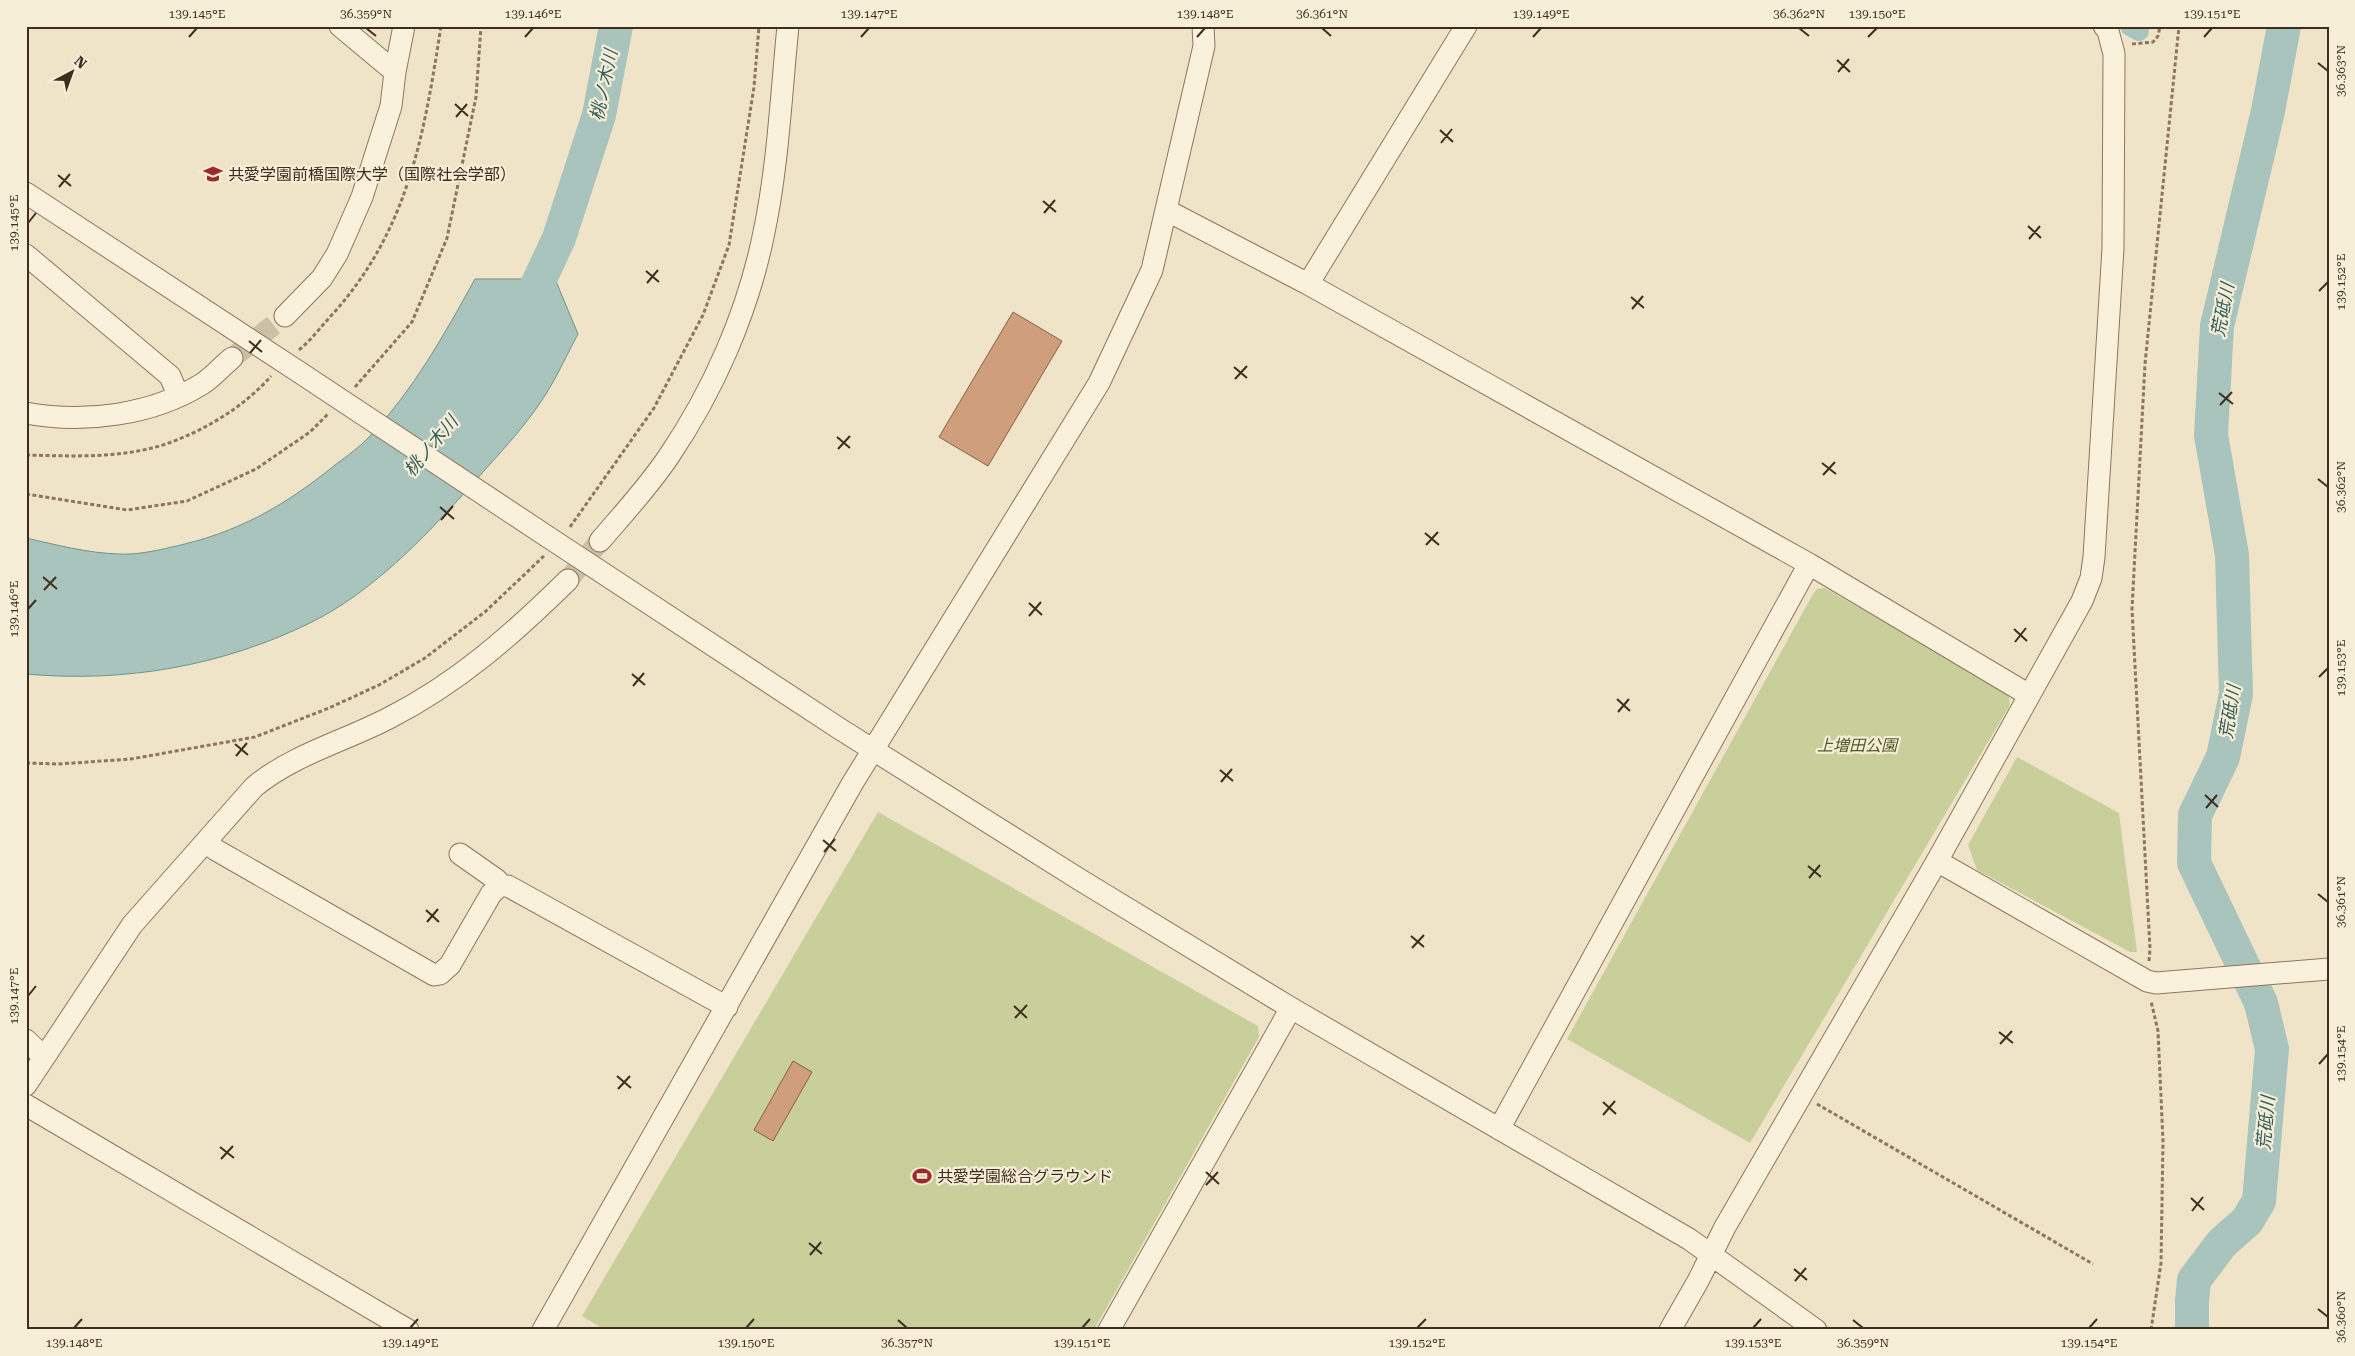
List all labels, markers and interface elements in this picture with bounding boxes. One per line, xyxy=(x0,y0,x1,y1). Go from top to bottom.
text: 139.145°E xyxy=(169,7,225,21)
text: 36.359°N xyxy=(340,7,392,21)
text: 139.146°E xyxy=(505,7,561,21)
text: 139.147°E xyxy=(841,7,897,21)
text: 139.148°E xyxy=(1177,7,1233,21)
text: 36.361°N xyxy=(1296,7,1348,21)
text: 139.149°E xyxy=(1513,7,1569,21)
text: 36.362°N xyxy=(1773,7,1825,21)
text: 139.150°E xyxy=(1849,7,1905,21)
text: 139.151°E xyxy=(2184,7,2240,21)
text: 36.363°N xyxy=(2334,45,2348,97)
water label: 桃ノ木川 xyxy=(586,46,622,122)
north arrow xyxy=(48,48,98,98)
text: N xyxy=(71,53,90,72)
school or university icon: 共愛学園前橋国際大学（国際社会学部） xyxy=(202,163,224,185)
place label: 共愛学園前橋国際大学（国際社会学部） xyxy=(228,165,516,184)
text: 139.145°E xyxy=(7,195,21,251)
text: 139.152°E xyxy=(2334,254,2348,310)
water label: 荒砥川 xyxy=(2207,279,2238,338)
water label: 桃ノ木川 xyxy=(399,410,463,480)
text: 36.362°N xyxy=(2334,461,2348,513)
text: 139.146°E xyxy=(7,581,21,637)
text: 139.153°E xyxy=(2334,640,2348,696)
water label: 荒砥川 xyxy=(2215,682,2244,740)
park label: 上増田公園 xyxy=(1817,736,1899,755)
text: 36.361°N xyxy=(2334,876,2348,928)
text: 139.147°E xyxy=(7,968,21,1024)
text: 139.154°E xyxy=(2334,1026,2348,1082)
water label: 荒砥川 xyxy=(2253,1093,2278,1151)
sports icon: 共愛学園総合グラウンド xyxy=(911,1165,933,1187)
place label: 共愛学園総合グラウンド xyxy=(937,1167,1113,1186)
text: 36.360°N xyxy=(2334,1291,2348,1343)
text: 139.148°E xyxy=(46,1336,102,1350)
text: 139.149°E xyxy=(382,1336,438,1350)
text: 139.150°E xyxy=(718,1336,774,1350)
text: 36.357°N xyxy=(881,1336,933,1350)
text: 139.151°E xyxy=(1054,1336,1110,1350)
text: 139.152°E xyxy=(1389,1336,1445,1350)
text: 139.153°E xyxy=(1725,1336,1781,1350)
text: 36.359°N xyxy=(1837,1336,1889,1350)
text: 139.154°E xyxy=(2061,1336,2117,1350)

